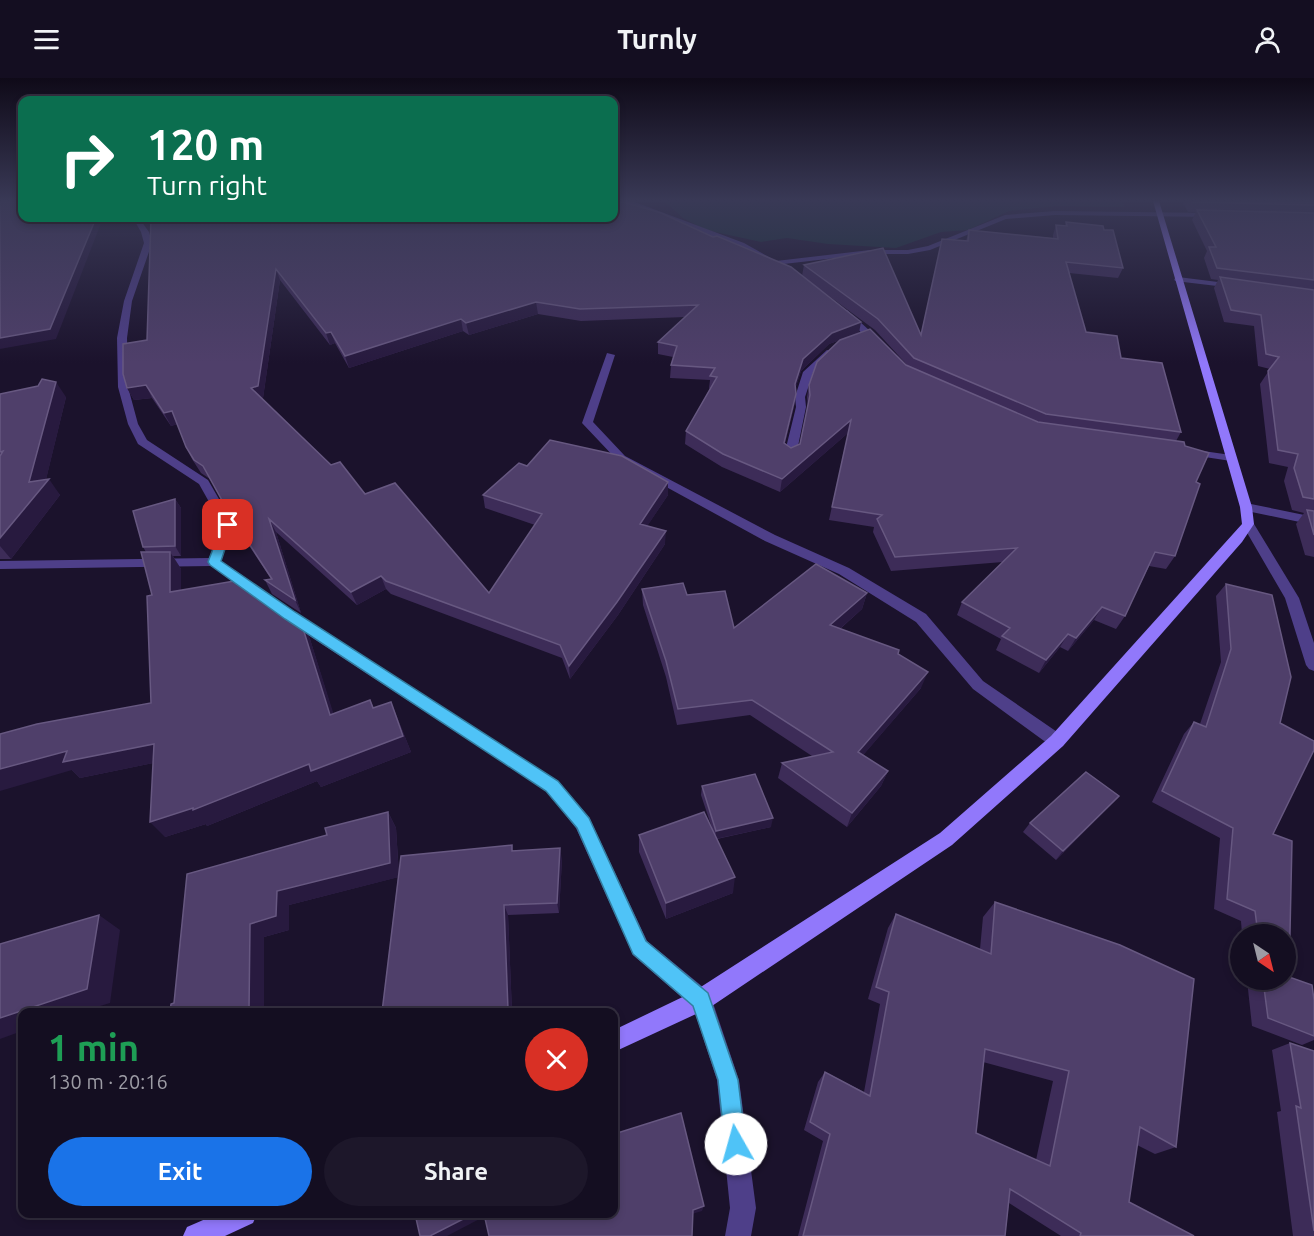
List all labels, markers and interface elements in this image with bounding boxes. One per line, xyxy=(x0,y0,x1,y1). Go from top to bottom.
icon: menu xyxy=(30,23,63,56)
icon: person xyxy=(1251,23,1284,56)
text: Turnly xyxy=(617,24,697,54)
icon: right xyxy=(48,120,126,198)
text: 120 m xyxy=(147,121,264,168)
text: Turn right xyxy=(147,170,267,200)
pin xyxy=(202,499,253,550)
icon: arrive xyxy=(211,508,244,541)
north arrow xyxy=(1230,924,1296,990)
map controls xyxy=(1230,924,1296,990)
text: 1 min xyxy=(48,1027,139,1068)
button: close xyxy=(525,1028,588,1091)
text: 130 m · 20:16 xyxy=(48,1070,168,1093)
position arrow xyxy=(704,1112,768,1176)
button: Exit xyxy=(48,1137,312,1206)
button: Share xyxy=(324,1137,588,1206)

